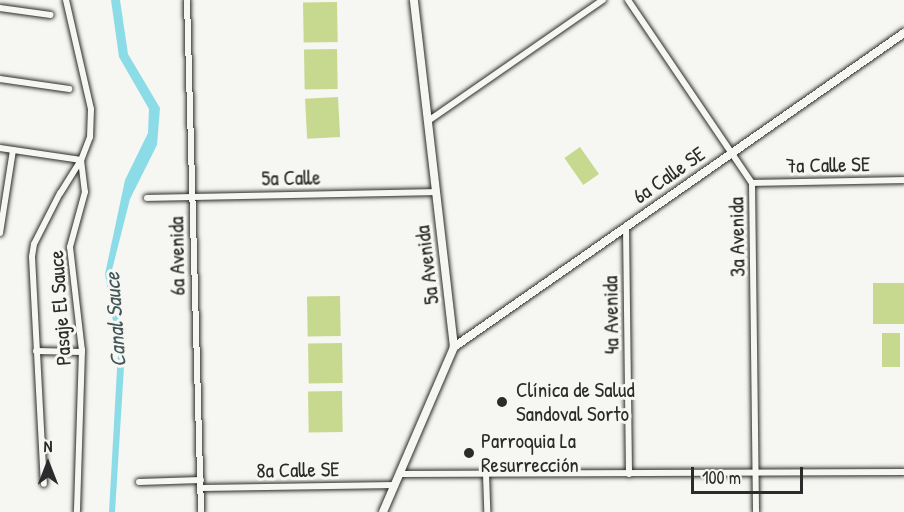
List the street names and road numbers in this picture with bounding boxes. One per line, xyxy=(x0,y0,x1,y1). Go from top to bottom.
street label: 6a Calle SE xyxy=(628,141,710,209)
street label: 7a Calle SE xyxy=(786,152,870,178)
street label: 5a Calle xyxy=(261,165,321,191)
street label: 3a Avenida xyxy=(724,197,750,277)
street label: 6a Avenida xyxy=(164,216,190,296)
street label: 5a Avenida xyxy=(410,224,444,306)
street label: Pasaje El Sauce xyxy=(43,250,77,366)
street label: 4a Avenida xyxy=(598,276,624,354)
street label: 8a Calle SE xyxy=(256,457,340,483)

